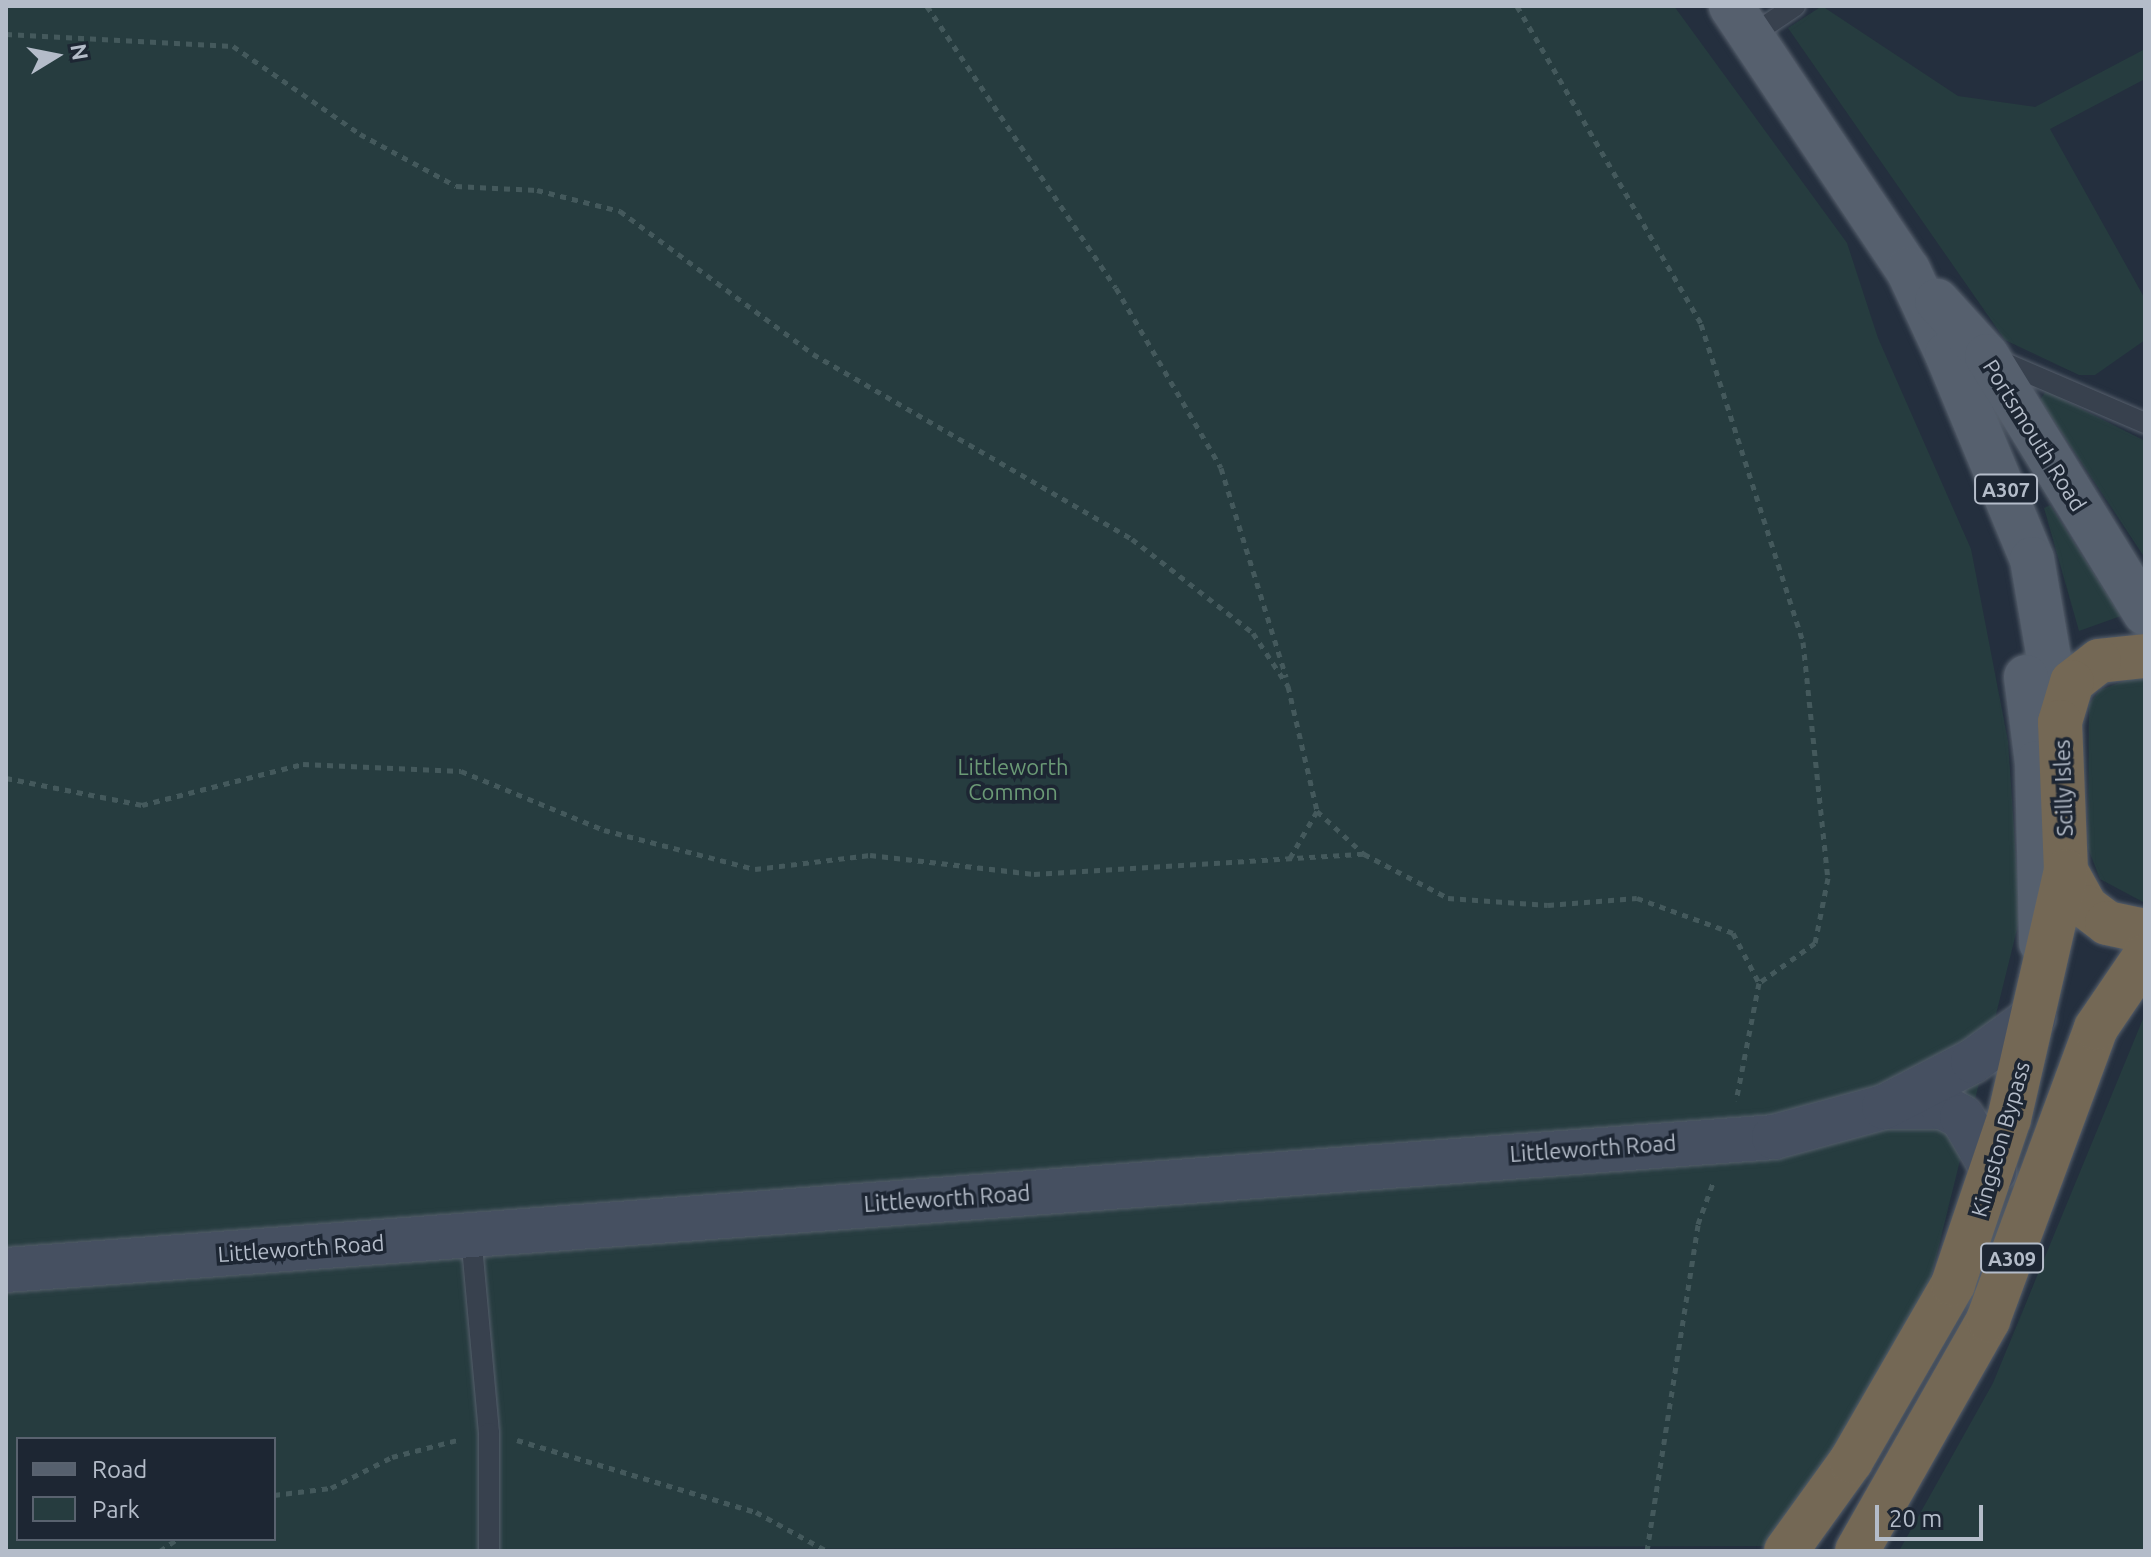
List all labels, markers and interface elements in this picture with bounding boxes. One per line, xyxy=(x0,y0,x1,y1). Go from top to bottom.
north arrow xyxy=(16,16,96,96)
text: N xyxy=(66,41,94,62)
street label: Portsmouth Road xyxy=(1978,354,2092,516)
road number: A307 xyxy=(1974,473,2038,505)
street label: Scilly Isles xyxy=(2048,739,2078,837)
park label: Littleworth Common xyxy=(957,753,1069,804)
street label: Kingston Bypass xyxy=(1965,1058,2035,1220)
street label: Littleworth Road xyxy=(1509,1129,1677,1167)
street label: Littleworth Road xyxy=(863,1179,1031,1217)
street label: Littleworth Road xyxy=(217,1229,385,1267)
road number: A309 xyxy=(1980,1242,2044,1274)
legend xyxy=(16,1437,276,1541)
text: Road xyxy=(92,1456,147,1483)
scale bar xyxy=(1879,1489,1987,1539)
text: Park xyxy=(92,1496,140,1523)
text: 20 m xyxy=(1889,1505,1942,1532)

